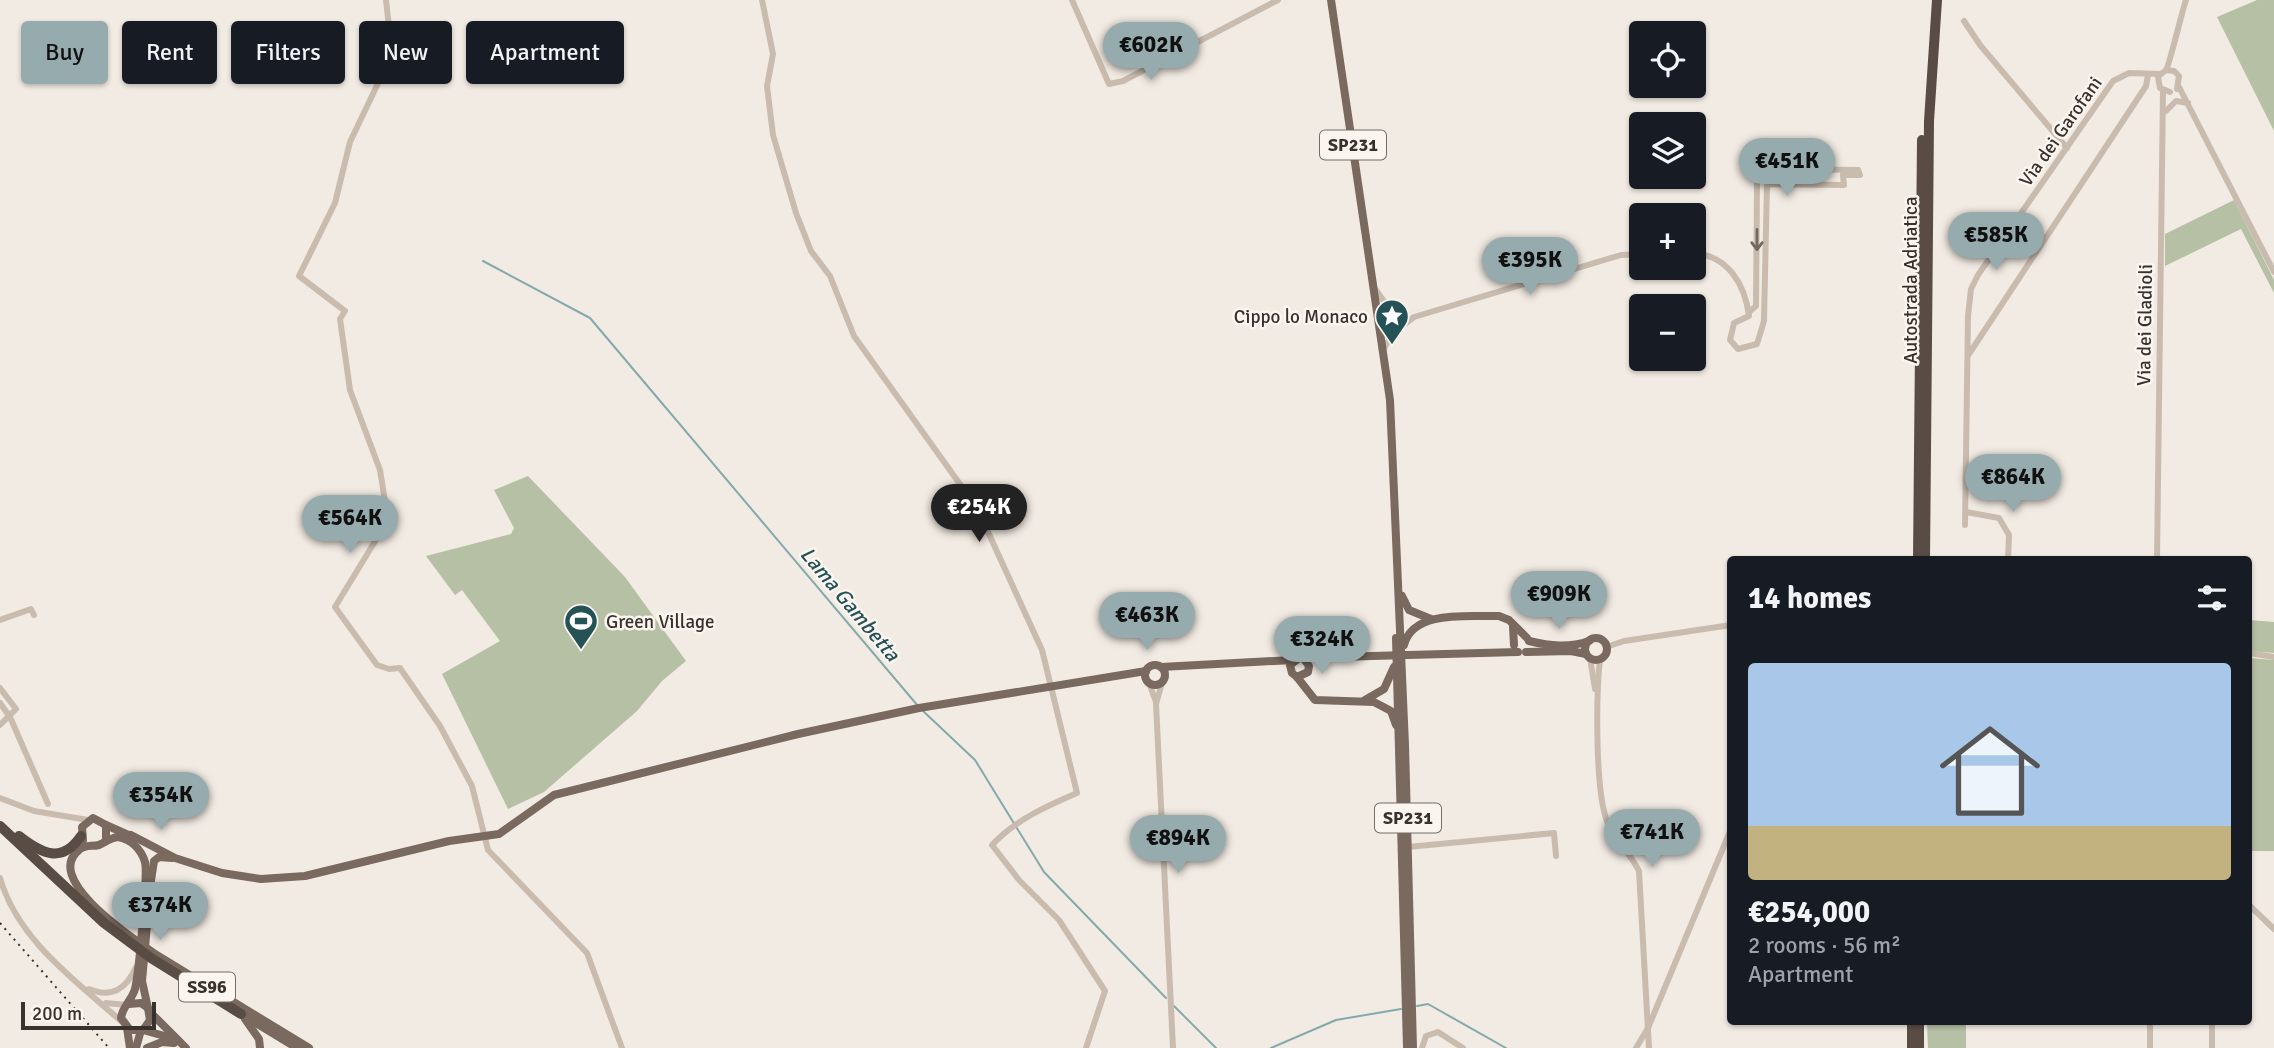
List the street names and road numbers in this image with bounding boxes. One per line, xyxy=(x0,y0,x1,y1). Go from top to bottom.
street label: Via dei Garofani xyxy=(2014,72,2108,191)
road number: SP231 xyxy=(1320,130,1386,160)
street label: Autostrada Adriatica xyxy=(1899,196,1923,364)
street label: Via dei Gladioli xyxy=(2132,264,2158,386)
road number: SP231 xyxy=(1375,804,1441,832)
road number: SS96 xyxy=(179,972,235,1002)

